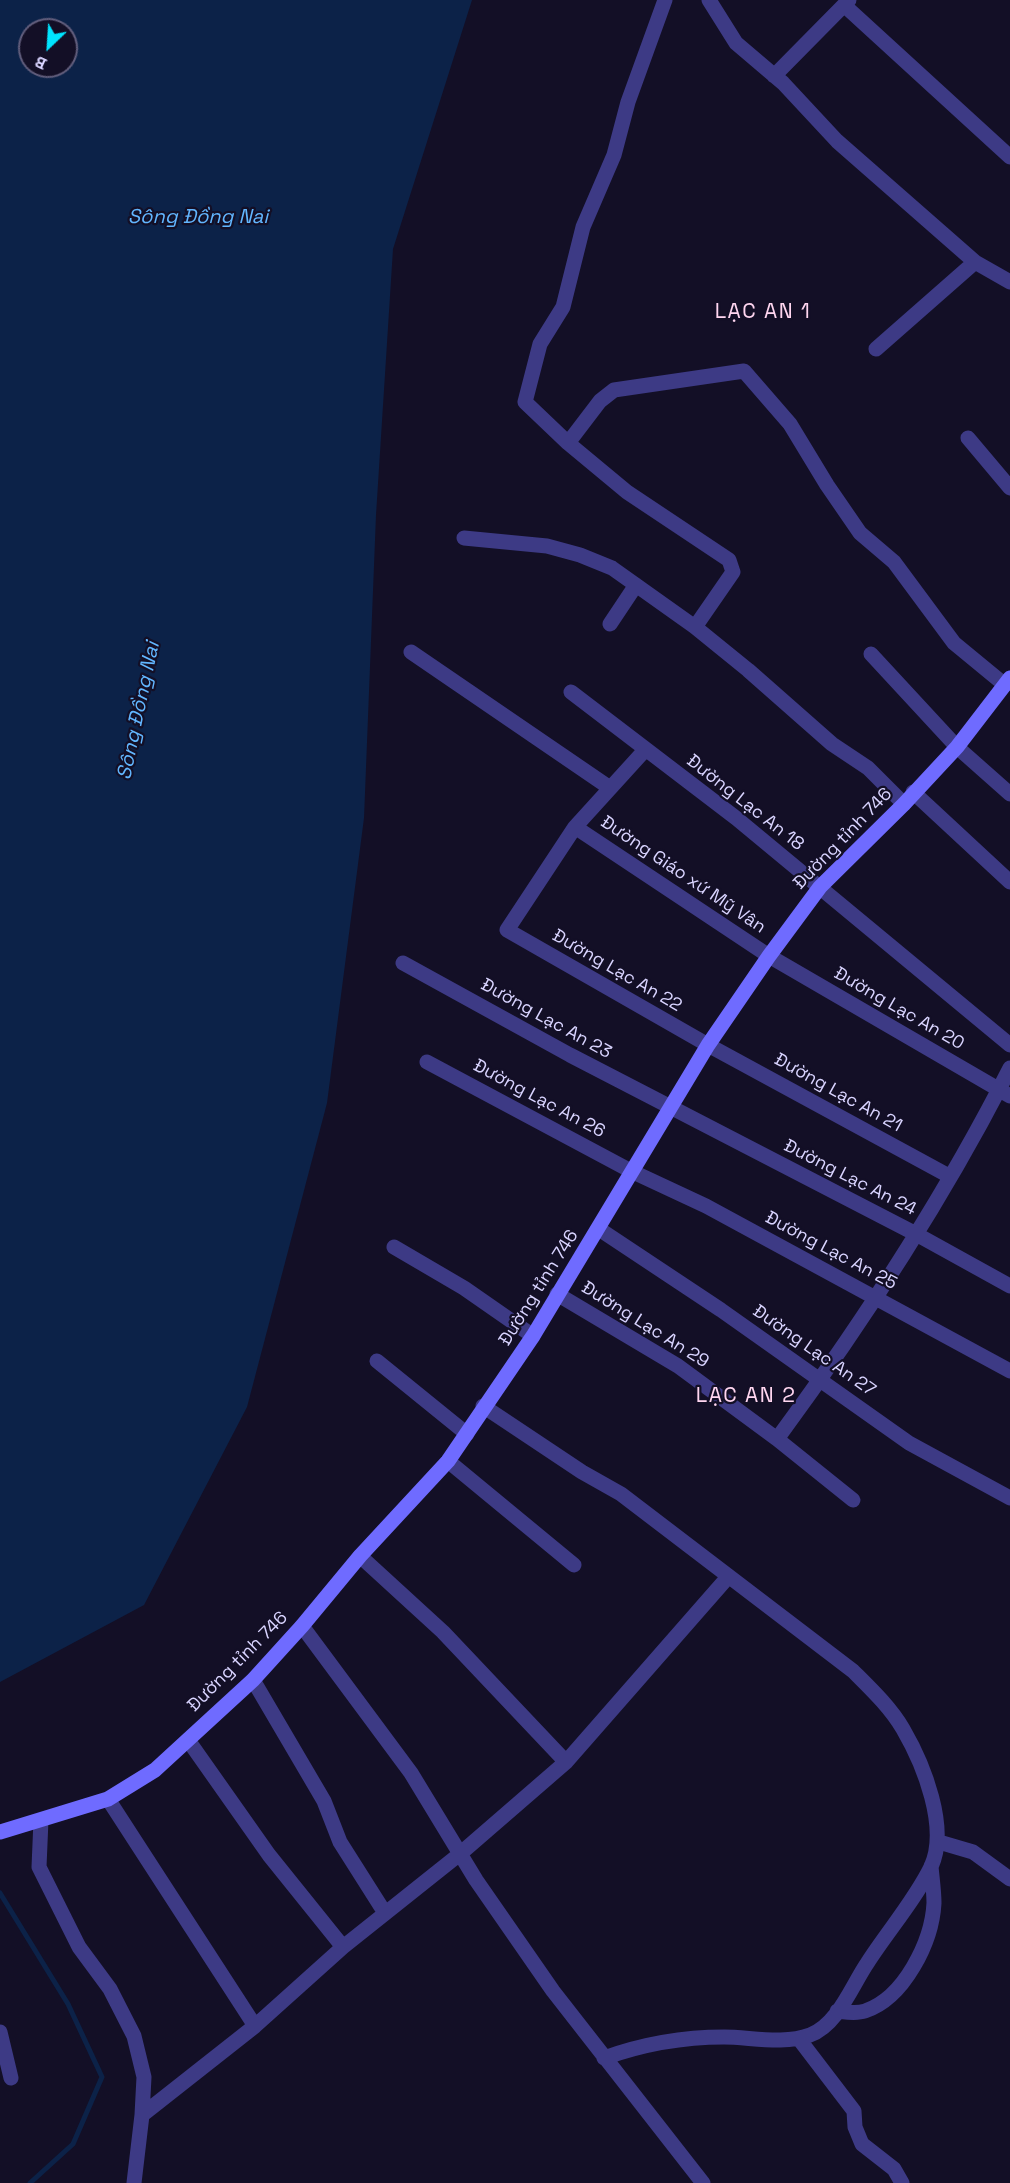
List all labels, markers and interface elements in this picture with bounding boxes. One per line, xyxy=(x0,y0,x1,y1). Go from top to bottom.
north arrow xyxy=(18,18,78,78)
text: B xyxy=(32,51,50,75)
water label: Sông Đồng Nai xyxy=(128,206,268,230)
district label: LẠC AN 1 xyxy=(715,299,811,325)
water label: Sông Đồng Nai xyxy=(113,640,165,782)
street label: Đường Lạc An 18 xyxy=(682,750,808,856)
street label: Đường tỉnh 746 xyxy=(789,784,897,894)
street label: Đường Giáo xứ Mỹ Vân xyxy=(596,812,770,938)
street label: Đường Lạc An 22 xyxy=(548,925,686,1017)
street label: Đường Lạc An 20 xyxy=(830,963,968,1055)
street label: Đường Lạc An 23 xyxy=(477,974,615,1064)
street label: Đường Lạc An 21 xyxy=(770,1049,906,1137)
street label: Đường Lạc An 26 xyxy=(469,1055,609,1143)
street label: Đường Lạc An 24 xyxy=(780,1135,920,1221)
street label: Đường Lạc An 25 xyxy=(762,1207,900,1295)
street label: Đường tỉnh 746 xyxy=(495,1226,583,1350)
street label: Đường Lạc An 29 xyxy=(577,1277,713,1373)
street label: Đường Lạc An 27 xyxy=(748,1301,880,1401)
district label: LẠC AN 2 xyxy=(696,1383,796,1409)
street label: Đường tỉnh 746 xyxy=(183,1607,293,1717)

